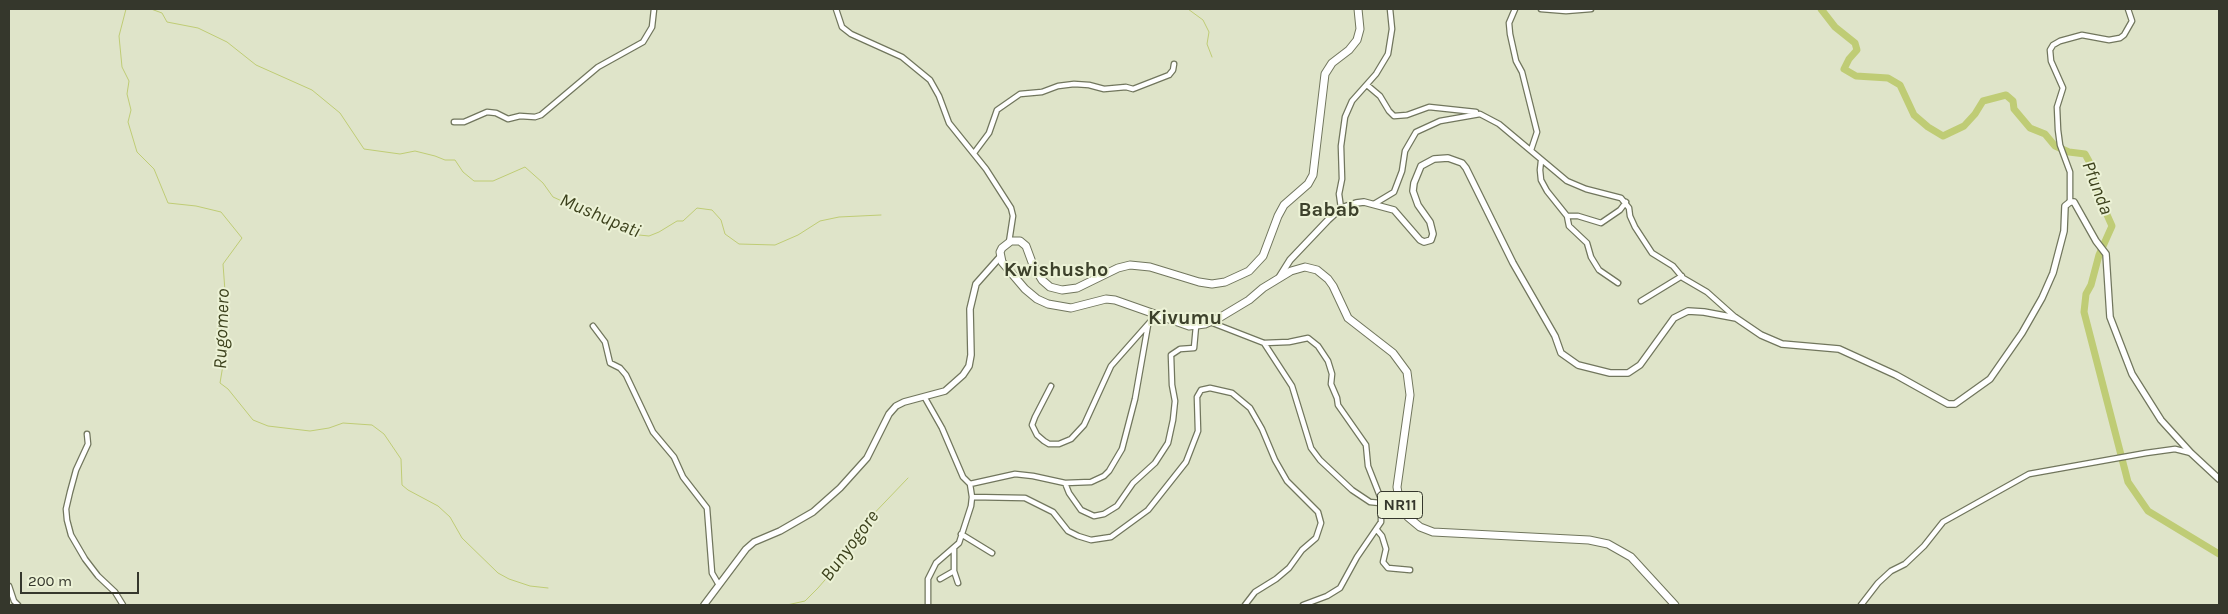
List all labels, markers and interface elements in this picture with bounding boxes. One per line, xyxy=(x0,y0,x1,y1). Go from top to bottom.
water label: Pfunda xyxy=(2076,158,2118,218)
water label: Mushupati xyxy=(556,189,644,243)
district label: Babab xyxy=(1299,198,1359,222)
district label: Kwishusho xyxy=(1004,258,1108,282)
water label: Rugomero xyxy=(209,288,235,370)
district label: Kivumu xyxy=(1148,306,1222,330)
road number: NR11 xyxy=(1378,492,1422,518)
water label: Bunyogore xyxy=(816,506,884,586)
scale bar xyxy=(22,562,141,594)
text: 200 m xyxy=(28,572,72,590)

